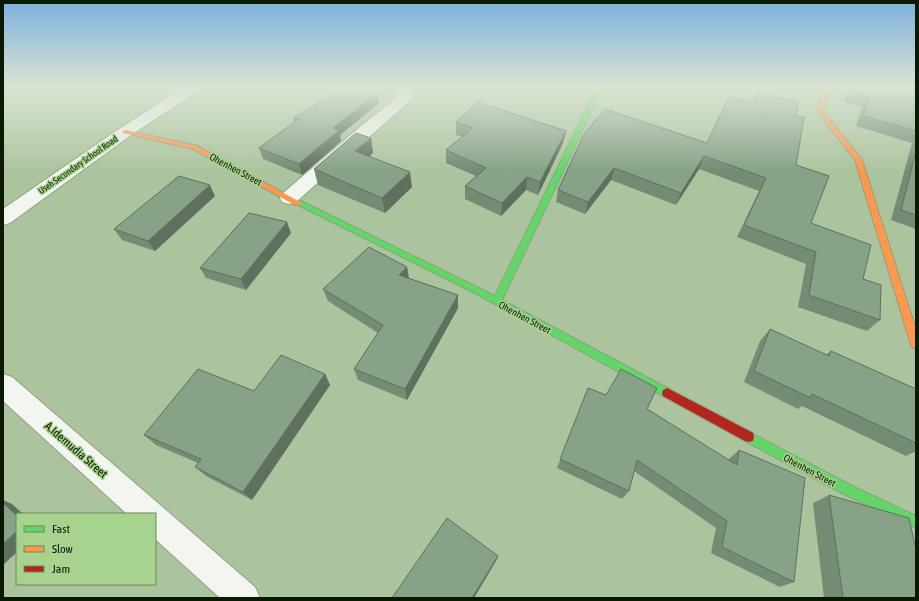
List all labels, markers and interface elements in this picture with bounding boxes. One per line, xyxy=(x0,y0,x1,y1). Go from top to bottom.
street label: Useh Secondary School Road xyxy=(36,134,120,196)
street label: Ohenhen Street xyxy=(208,151,264,188)
street label: Ohenhen Street xyxy=(497,299,553,336)
street label: A.Idemudia Street xyxy=(42,419,111,481)
street label: Ohenhen Street xyxy=(782,452,838,489)
legend xyxy=(16,513,156,585)
text: Fast xyxy=(52,522,70,536)
text: Slow xyxy=(52,542,73,556)
text: Jam xyxy=(52,562,70,576)

